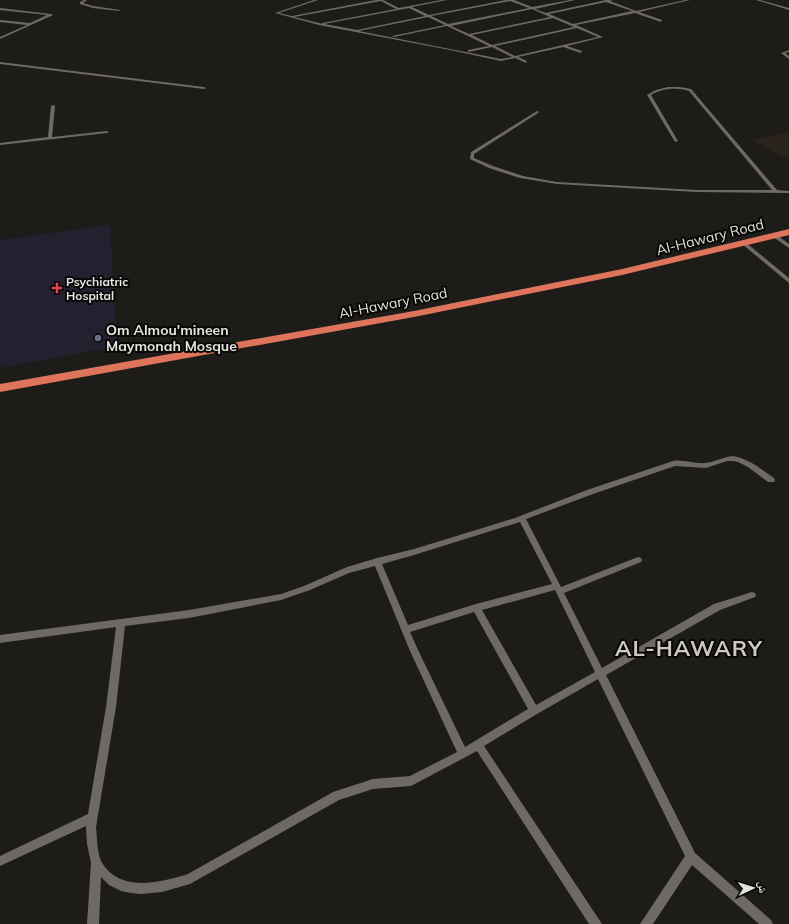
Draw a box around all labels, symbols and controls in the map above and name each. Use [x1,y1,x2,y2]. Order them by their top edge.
street label: Al-Hawary Road [654,215,766,259]
place label: Psychiatric Hospital [66,274,128,303]
marker: Psychiatric Hospital [51,282,63,294]
street label: Al-Hawary Road [337,284,449,322]
place label: Om Almou'mineen Maymonah Mosque [106,321,237,355]
marker: Om Almou'mineen Maymonah Mosque [93,333,103,343]
district label: AL-HAWARY [615,634,763,662]
north arrow [733,868,773,908]
text: ش [755,881,770,894]

